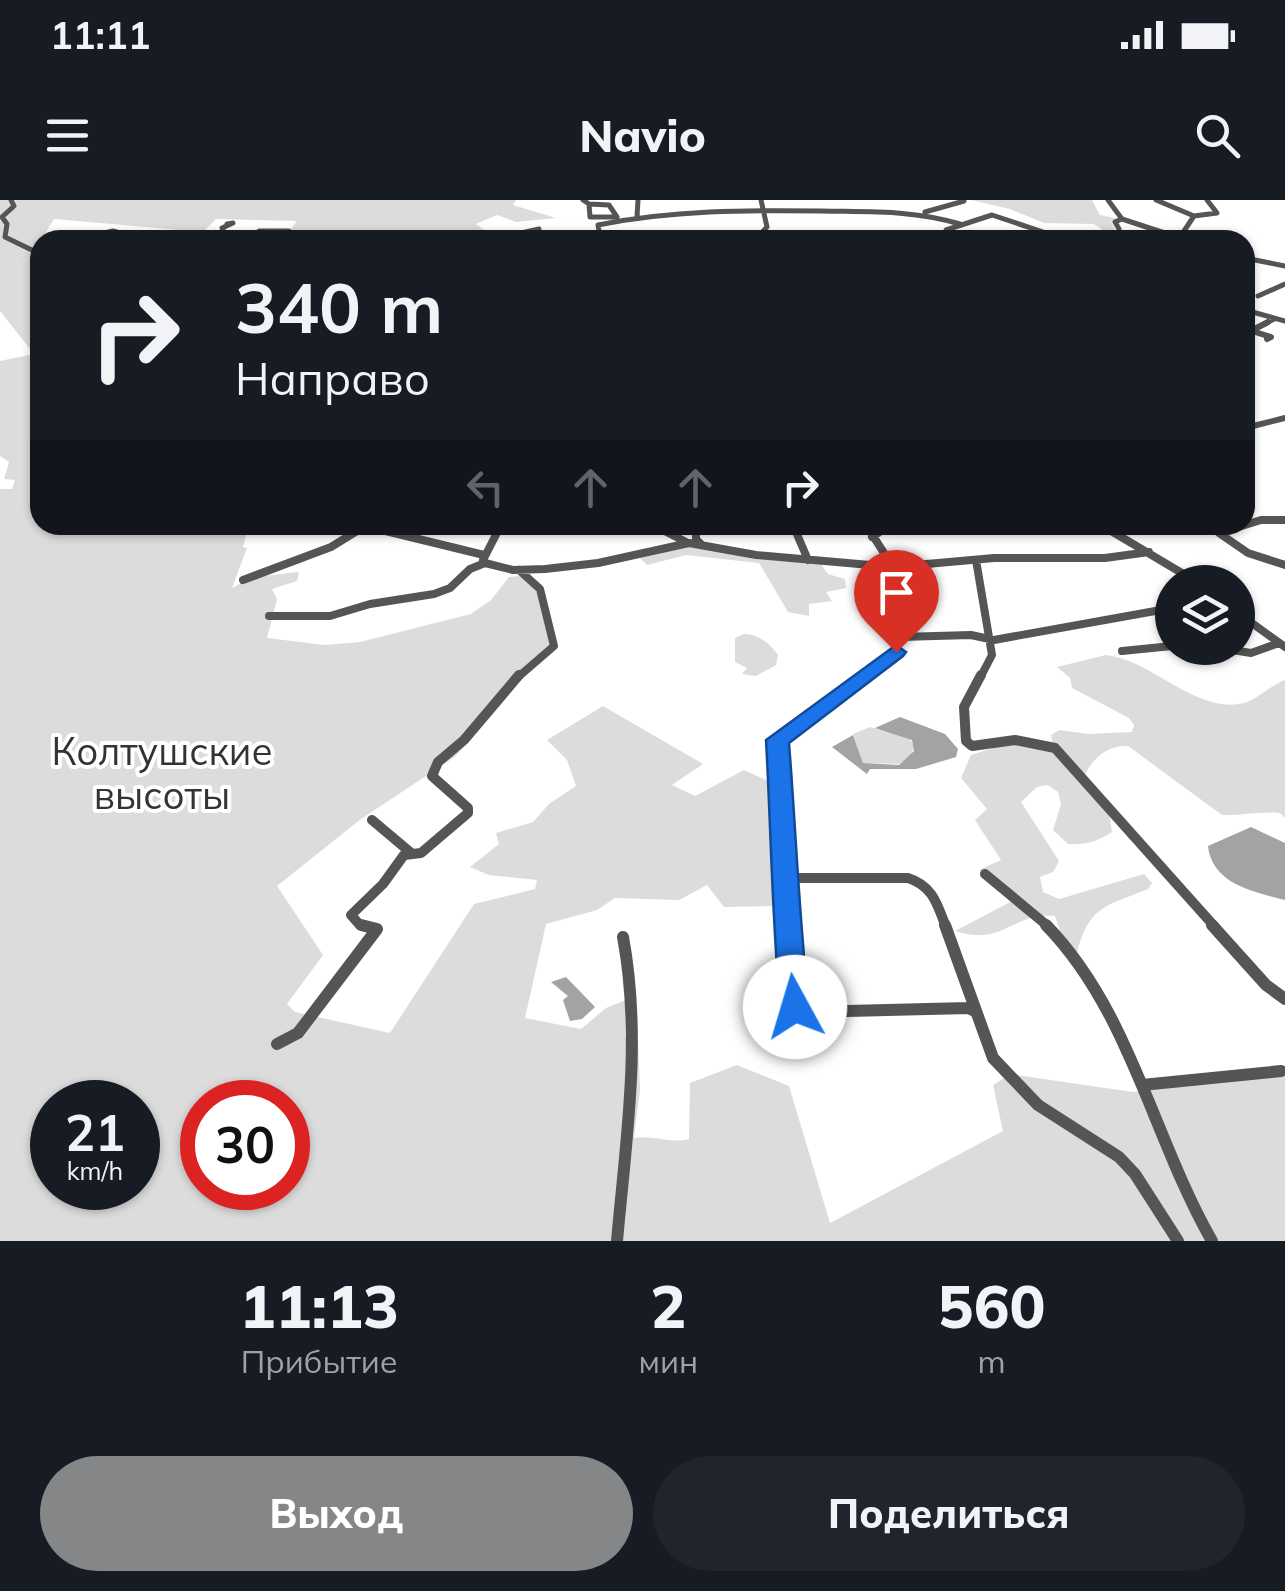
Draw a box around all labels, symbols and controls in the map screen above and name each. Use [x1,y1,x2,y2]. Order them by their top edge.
text: 11:11 [50,11,151,59]
text: Navio [579,107,706,163]
icon: menu [40,108,95,163]
icon: search [1190,108,1245,163]
text: 340 m [235,263,443,351]
icon: right [70,270,200,400]
text: Направо [235,350,430,406]
icon: left [458,460,513,515]
icon: ahead [563,460,618,515]
icon: ahead [668,460,723,515]
icon: right [773,460,828,515]
pin [854,550,939,653]
icon: arrive [869,565,924,620]
map controls [1155,565,1255,665]
button: layers [1155,565,1255,665]
park label: Колтушские высоты [52,727,273,819]
position arrow [743,955,847,1059]
speed limit sign: 30 [180,1080,310,1210]
text: 21 [65,1101,125,1164]
text: km/h [67,1155,123,1186]
text: 11:13 [239,1268,399,1343]
text: 2 [650,1268,686,1343]
text: 560 [938,1268,1046,1343]
text: Прибытие [241,1341,398,1381]
text: мин [638,1341,698,1381]
text: m [977,1341,1006,1381]
button: Выход [40,1456,633,1571]
button: Поделиться [653,1456,1245,1571]

